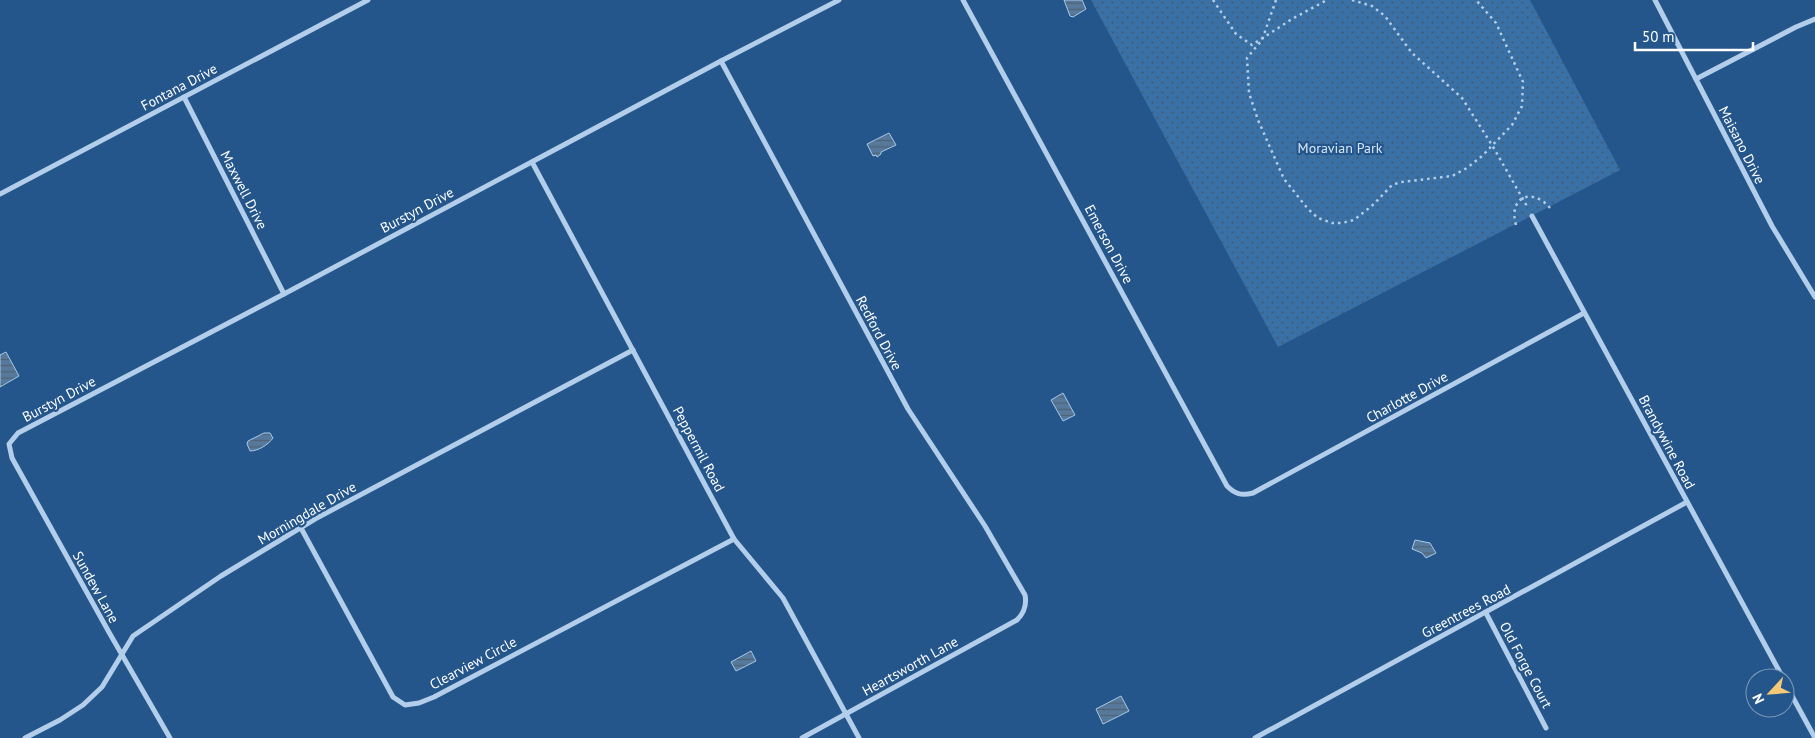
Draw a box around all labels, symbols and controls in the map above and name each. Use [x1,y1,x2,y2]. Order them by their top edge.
scale bar [1635,20,1752,52]
text: 50 m [1642,27,1675,46]
street label: Fontana Drive [138,59,220,115]
street label: Maisano Drive [1715,103,1769,187]
park label: Moravian Park [1298,139,1383,157]
street label: Maxwell Drive [217,148,271,232]
street label: Burstyn Drive [377,183,457,237]
street label: Emerson Drive [1081,201,1137,287]
street label: Redford Drive [852,293,906,373]
street label: Charlotte Drive [1363,367,1451,427]
street label: Burstyn Drive [19,372,99,426]
street label: Brandywine Road [1635,392,1699,492]
street label: Peppermil Road [669,403,729,495]
street label: Morningdale Drive [255,478,359,548]
street label: Sundew Lane [69,548,123,626]
street label: Greentrees Road [1419,580,1513,642]
street label: Old Forge Court [1496,619,1556,712]
street label: Heartsworth Lane [859,632,961,700]
street label: Clearview Circle [426,633,520,693]
north arrow [1745,668,1795,718]
text: N [1748,691,1768,707]

